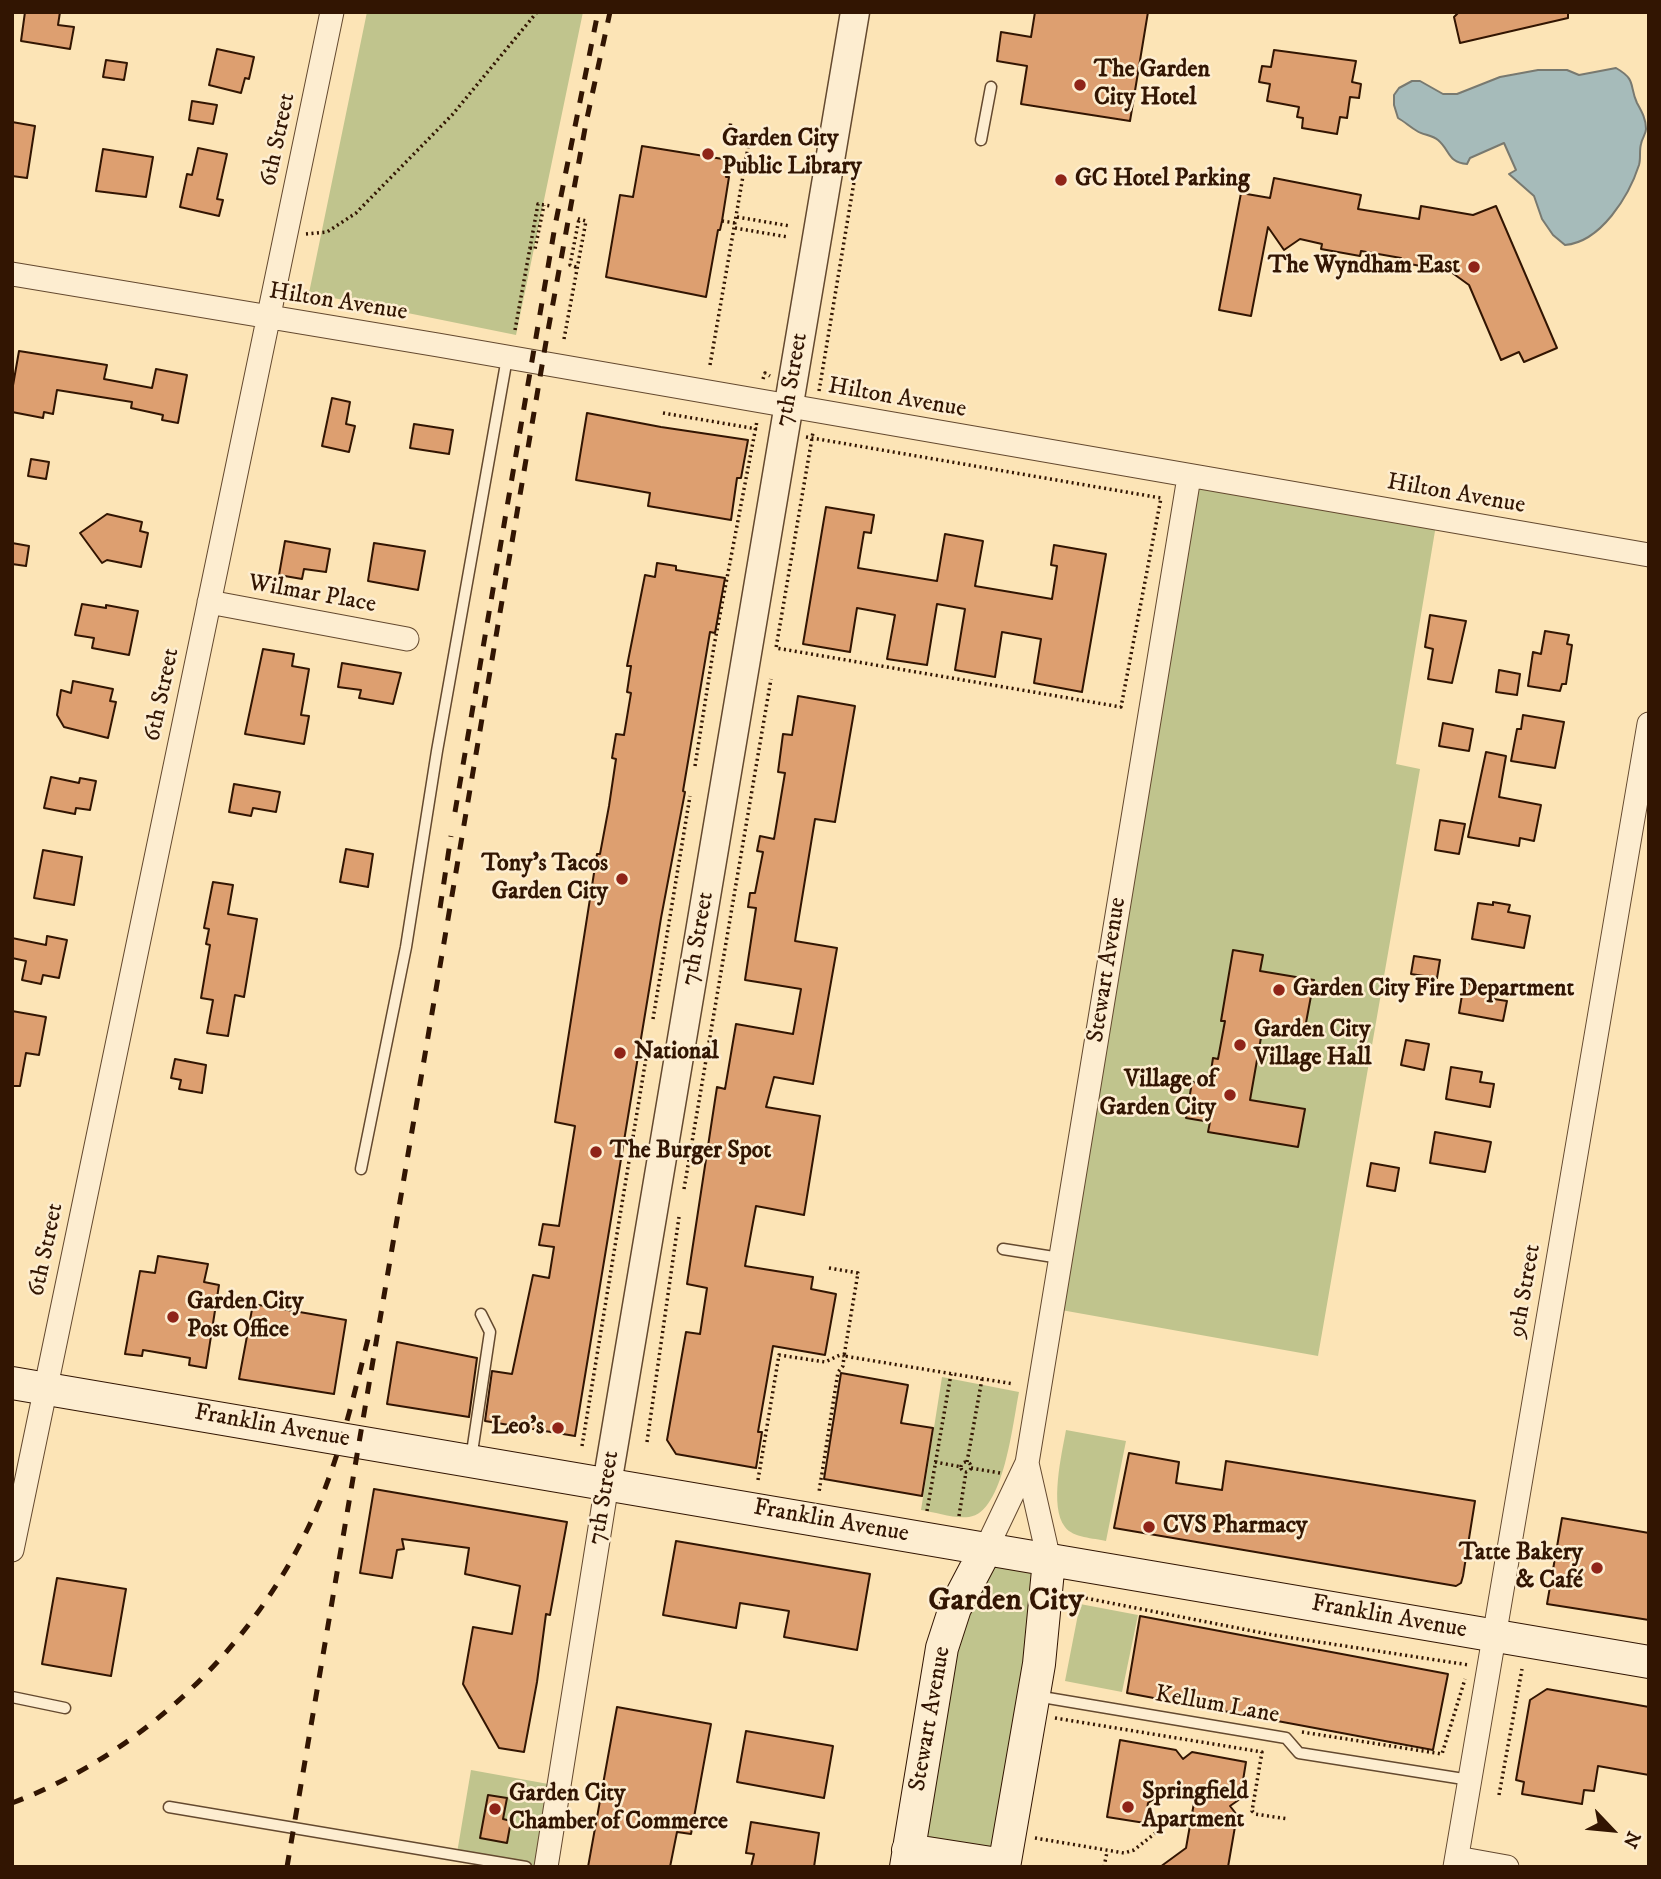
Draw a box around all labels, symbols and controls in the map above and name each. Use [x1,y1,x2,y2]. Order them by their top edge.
place label: The Garden City Hotel [1094,57,1210,113]
marker: The Garden City Hotel [1072,77,1088,93]
street label: 6th Street [255,91,303,189]
place label: Garden City Public Library [722,126,862,182]
marker: Garden City Public Library [700,146,716,162]
place label: GC Hotel Parking [1075,166,1250,194]
marker: GC Hotel Parking [1053,172,1069,188]
place label: The Wyndham East [1268,253,1460,281]
marker: The Wyndham East [1466,259,1482,275]
street label: Hilton Avenue [267,278,409,328]
street label: 7th Street [771,331,815,429]
street label: Hilton Avenue [826,373,968,425]
street label: Hilton Avenue [1385,469,1527,521]
street label: Wilmar Place [246,570,378,620]
street label: 6th Street [139,646,187,744]
place label: Tony's Tacos Garden City [481,851,608,907]
marker: Tony's Tacos Garden City [614,871,630,887]
street label: 7th Street [677,890,721,988]
street label: Stewart Avenue [1082,895,1134,1045]
place label: Garden City Fire Department [1293,976,1574,1004]
marker: Garden City Fire Department [1271,982,1287,998]
place label: Garden City Village Hall [1254,1017,1371,1073]
marker: Garden City Village Hall [1232,1037,1248,1053]
place label: National [634,1039,719,1067]
marker: National [612,1045,628,1061]
place label: Village of Garden City [1100,1067,1216,1123]
marker: Village of Garden City [1222,1087,1238,1103]
place label: The Burger Spot [610,1138,771,1166]
marker: The Burger Spot [588,1144,604,1160]
street label: 6th Street [23,1201,71,1299]
street label: 9th Street [1504,1242,1548,1340]
place label: Garden City Post Office [187,1289,303,1345]
marker: Garden City Post Office [165,1309,181,1325]
street label: Franklin Avenue [192,1399,352,1455]
place label: Leo's [491,1414,544,1442]
marker: Leo's [550,1420,566,1436]
street label: 7th Street [583,1449,627,1547]
street label: Franklin Avenue [751,1494,911,1550]
place label: CVS Pharmacy [1163,1513,1307,1541]
marker: CVS Pharmacy [1141,1519,1157,1535]
place label: Tatte Bakery & Café [1459,1540,1583,1596]
marker: Tatte Bakery & Café [1589,1560,1605,1576]
district label: Garden City [928,1583,1084,1621]
street label: Franklin Avenue [1309,1590,1469,1646]
street label: Stewart Avenue [904,1644,958,1794]
street label: Kellum Lane [1153,1681,1281,1731]
place label: Springfield Apartment [1142,1779,1249,1835]
place label: Garden City Chamber of Commerce [509,1781,728,1837]
north arrow [1577,1795,1647,1865]
marker: Springfield Apartment [1120,1799,1136,1815]
marker: Garden City Chamber of Commerce [487,1801,503,1817]
text: N [1618,1827,1645,1851]

